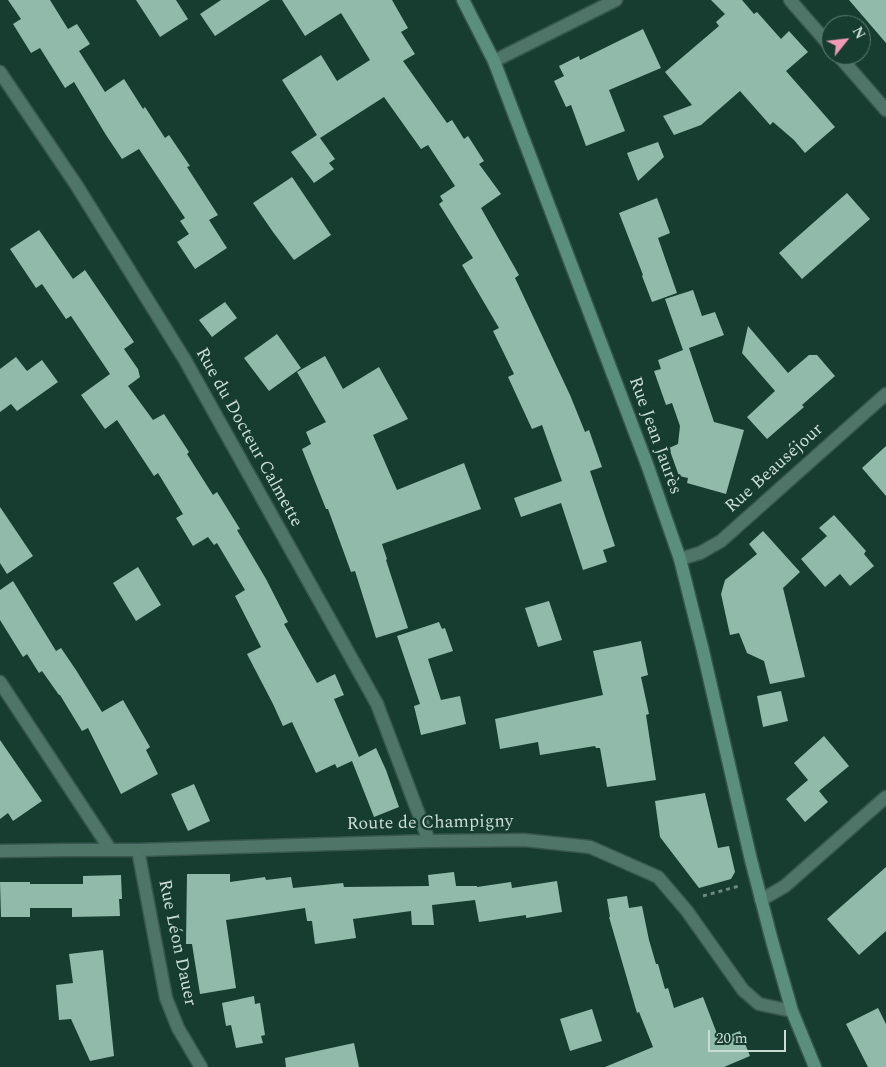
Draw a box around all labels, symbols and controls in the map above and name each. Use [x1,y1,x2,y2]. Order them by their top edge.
north arrow [821,15,871,65]
text: N [847,23,871,43]
street label: Rue du Docteur Calmette [190,345,306,531]
street label: Rue Jean Jaurès [623,374,685,498]
street label: Rue Beauséjour [722,419,828,519]
street label: Route de Champigny [346,812,514,836]
street label: Rue Léon Dauer [152,878,200,1008]
scale bar [711,1020,788,1052]
text: 20 m [716,1027,748,1050]

